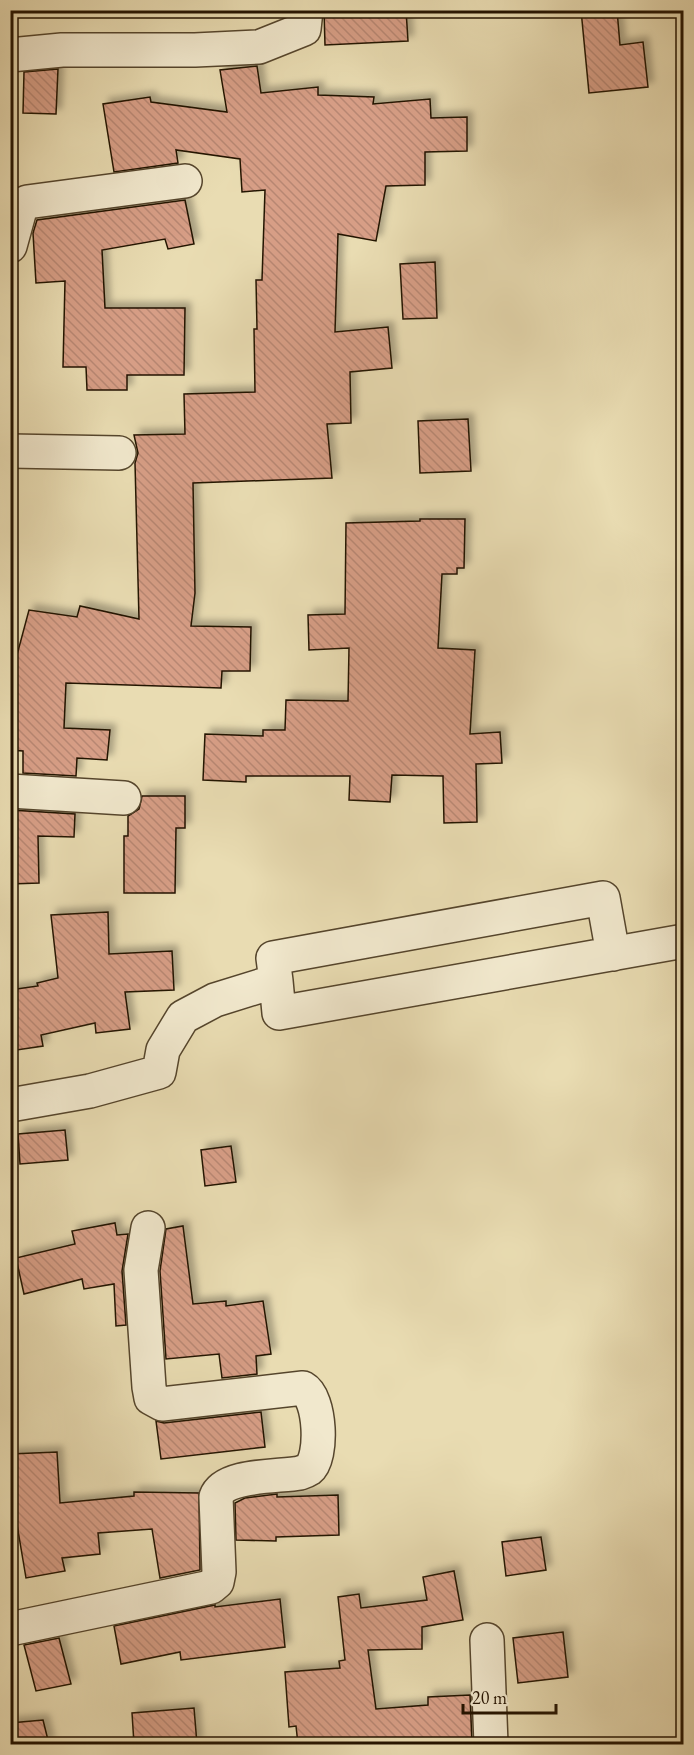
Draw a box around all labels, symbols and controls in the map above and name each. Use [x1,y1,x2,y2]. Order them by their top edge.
scale bar [463,1677,556,1715]
text: 20 m [472,1686,507,1709]

